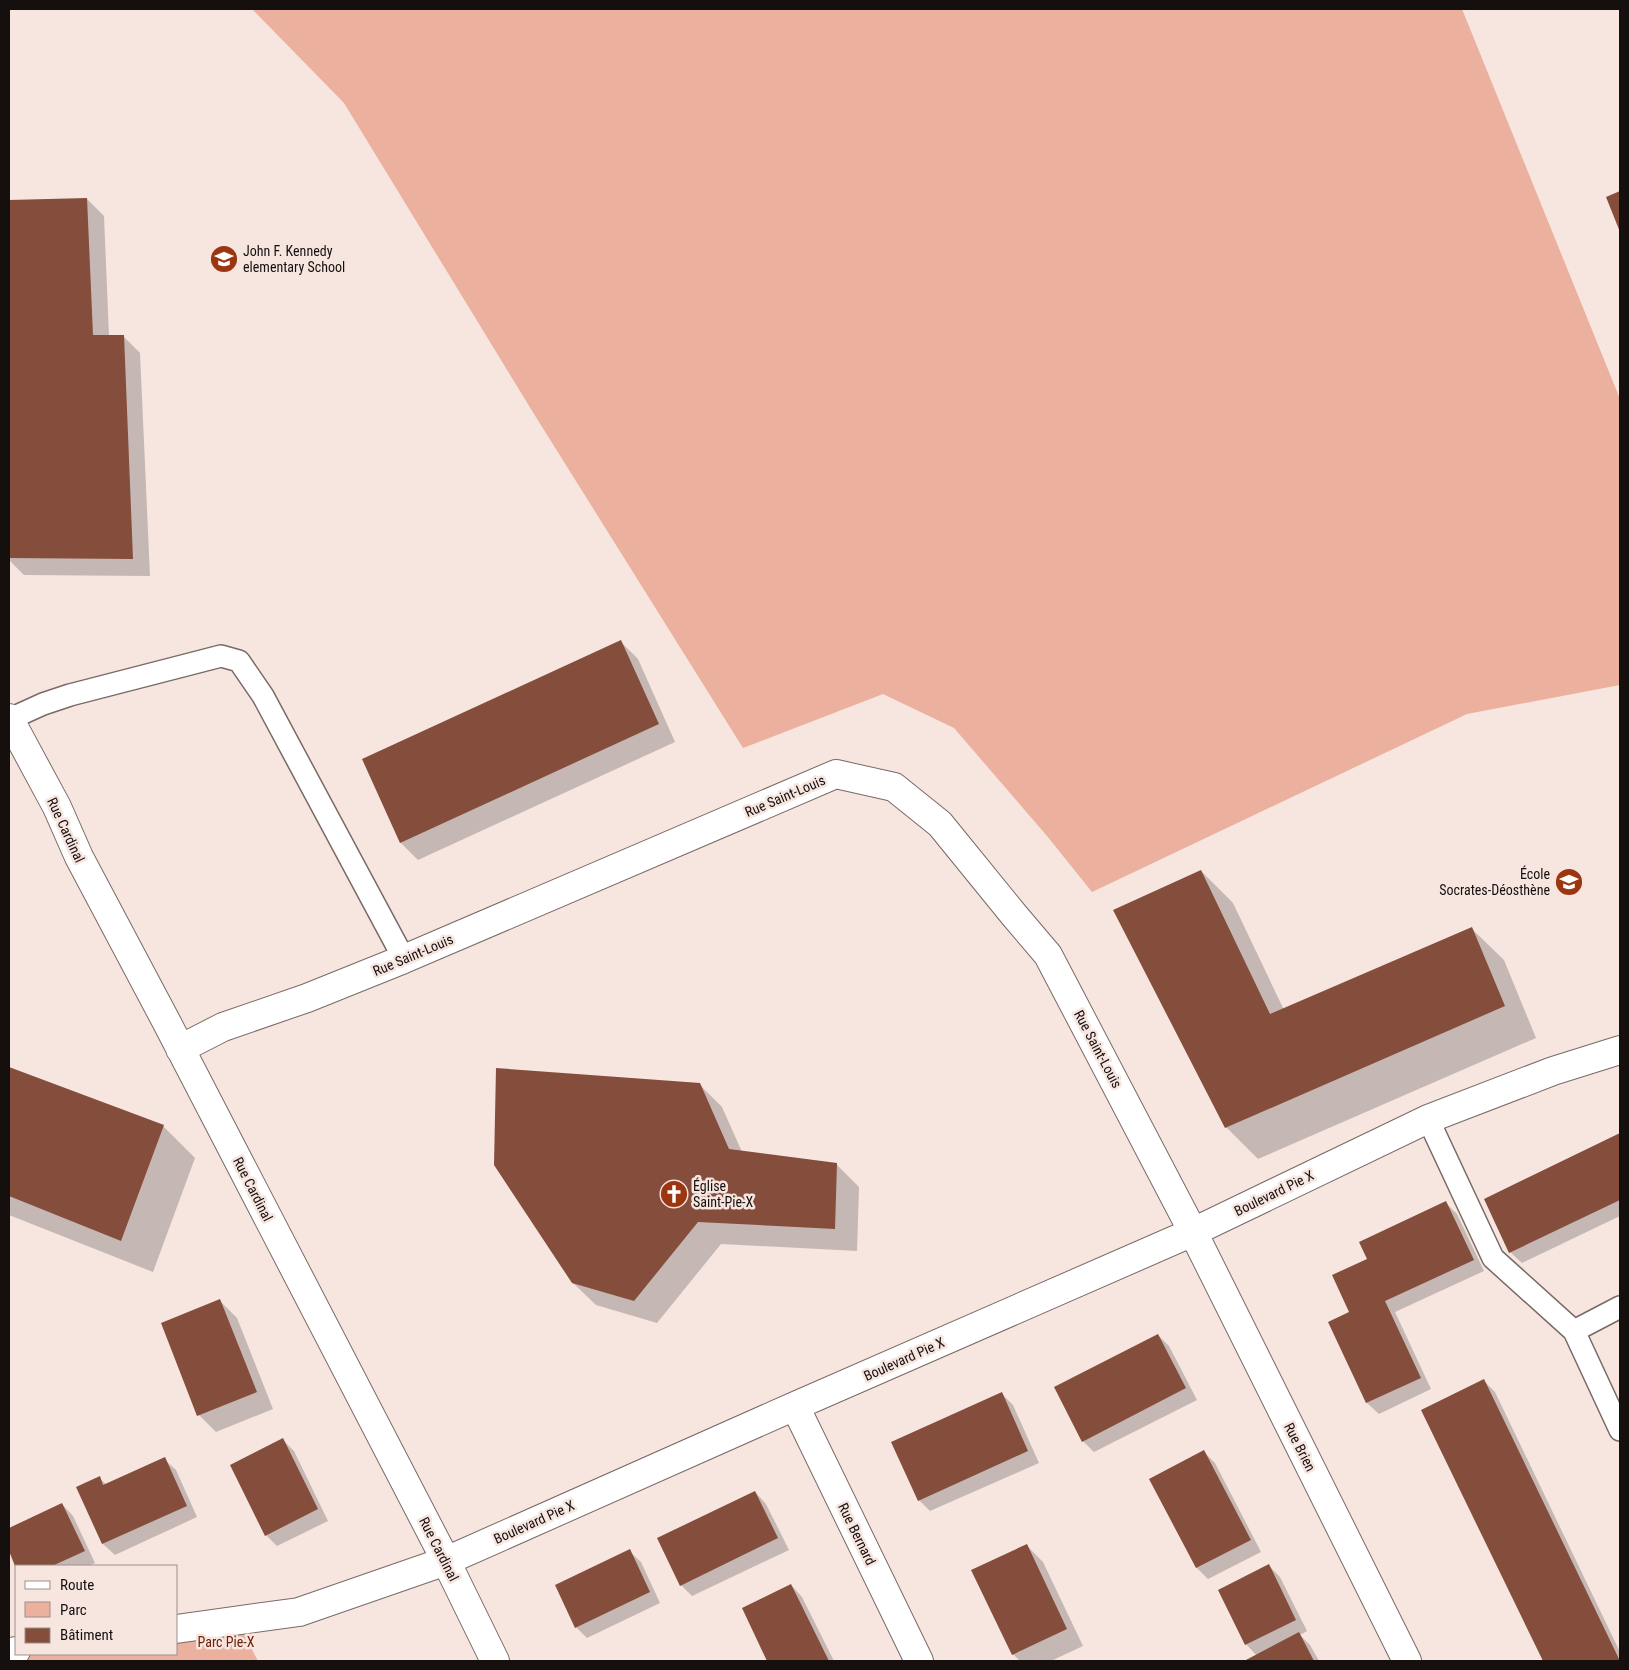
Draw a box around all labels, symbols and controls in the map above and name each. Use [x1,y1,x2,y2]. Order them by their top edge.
place label: John F. Kennedy elementary School [243,243,345,275]
school or university icon: John F. Kennedy elementary School [209,244,239,274]
street label: Rue Saint-Louis [742,772,828,820]
street label: Rue Cardinal [44,795,88,865]
place label: École Socrates-Déosthène [1439,865,1550,898]
school or university icon: École Socrates-Déosthène [1554,867,1584,897]
street label: Rue Saint-Louis [370,931,456,979]
street label: Rue Saint-Louis [1071,1007,1125,1091]
street label: Rue Cardinal [230,1154,276,1224]
street label: Boulevard Pie X [1232,1167,1317,1219]
place label: Église Saint-Pie-X [693,1177,754,1210]
church icon: Église Saint-Pie-X [659,1179,689,1209]
street label: Boulevard Pie X [861,1334,947,1384]
street label: Rue Brien [1281,1420,1319,1474]
street label: Boulevard Pie X [491,1497,577,1547]
street label: Rue Bernard [835,1500,879,1568]
street label: Rue Cardinal [416,1514,462,1584]
legend [15,1565,178,1655]
text: Route [60,1576,94,1594]
text: Parc [60,1601,87,1619]
text: Bâtiment [60,1626,113,1644]
park label: Parc Pie-X [198,1634,255,1650]

